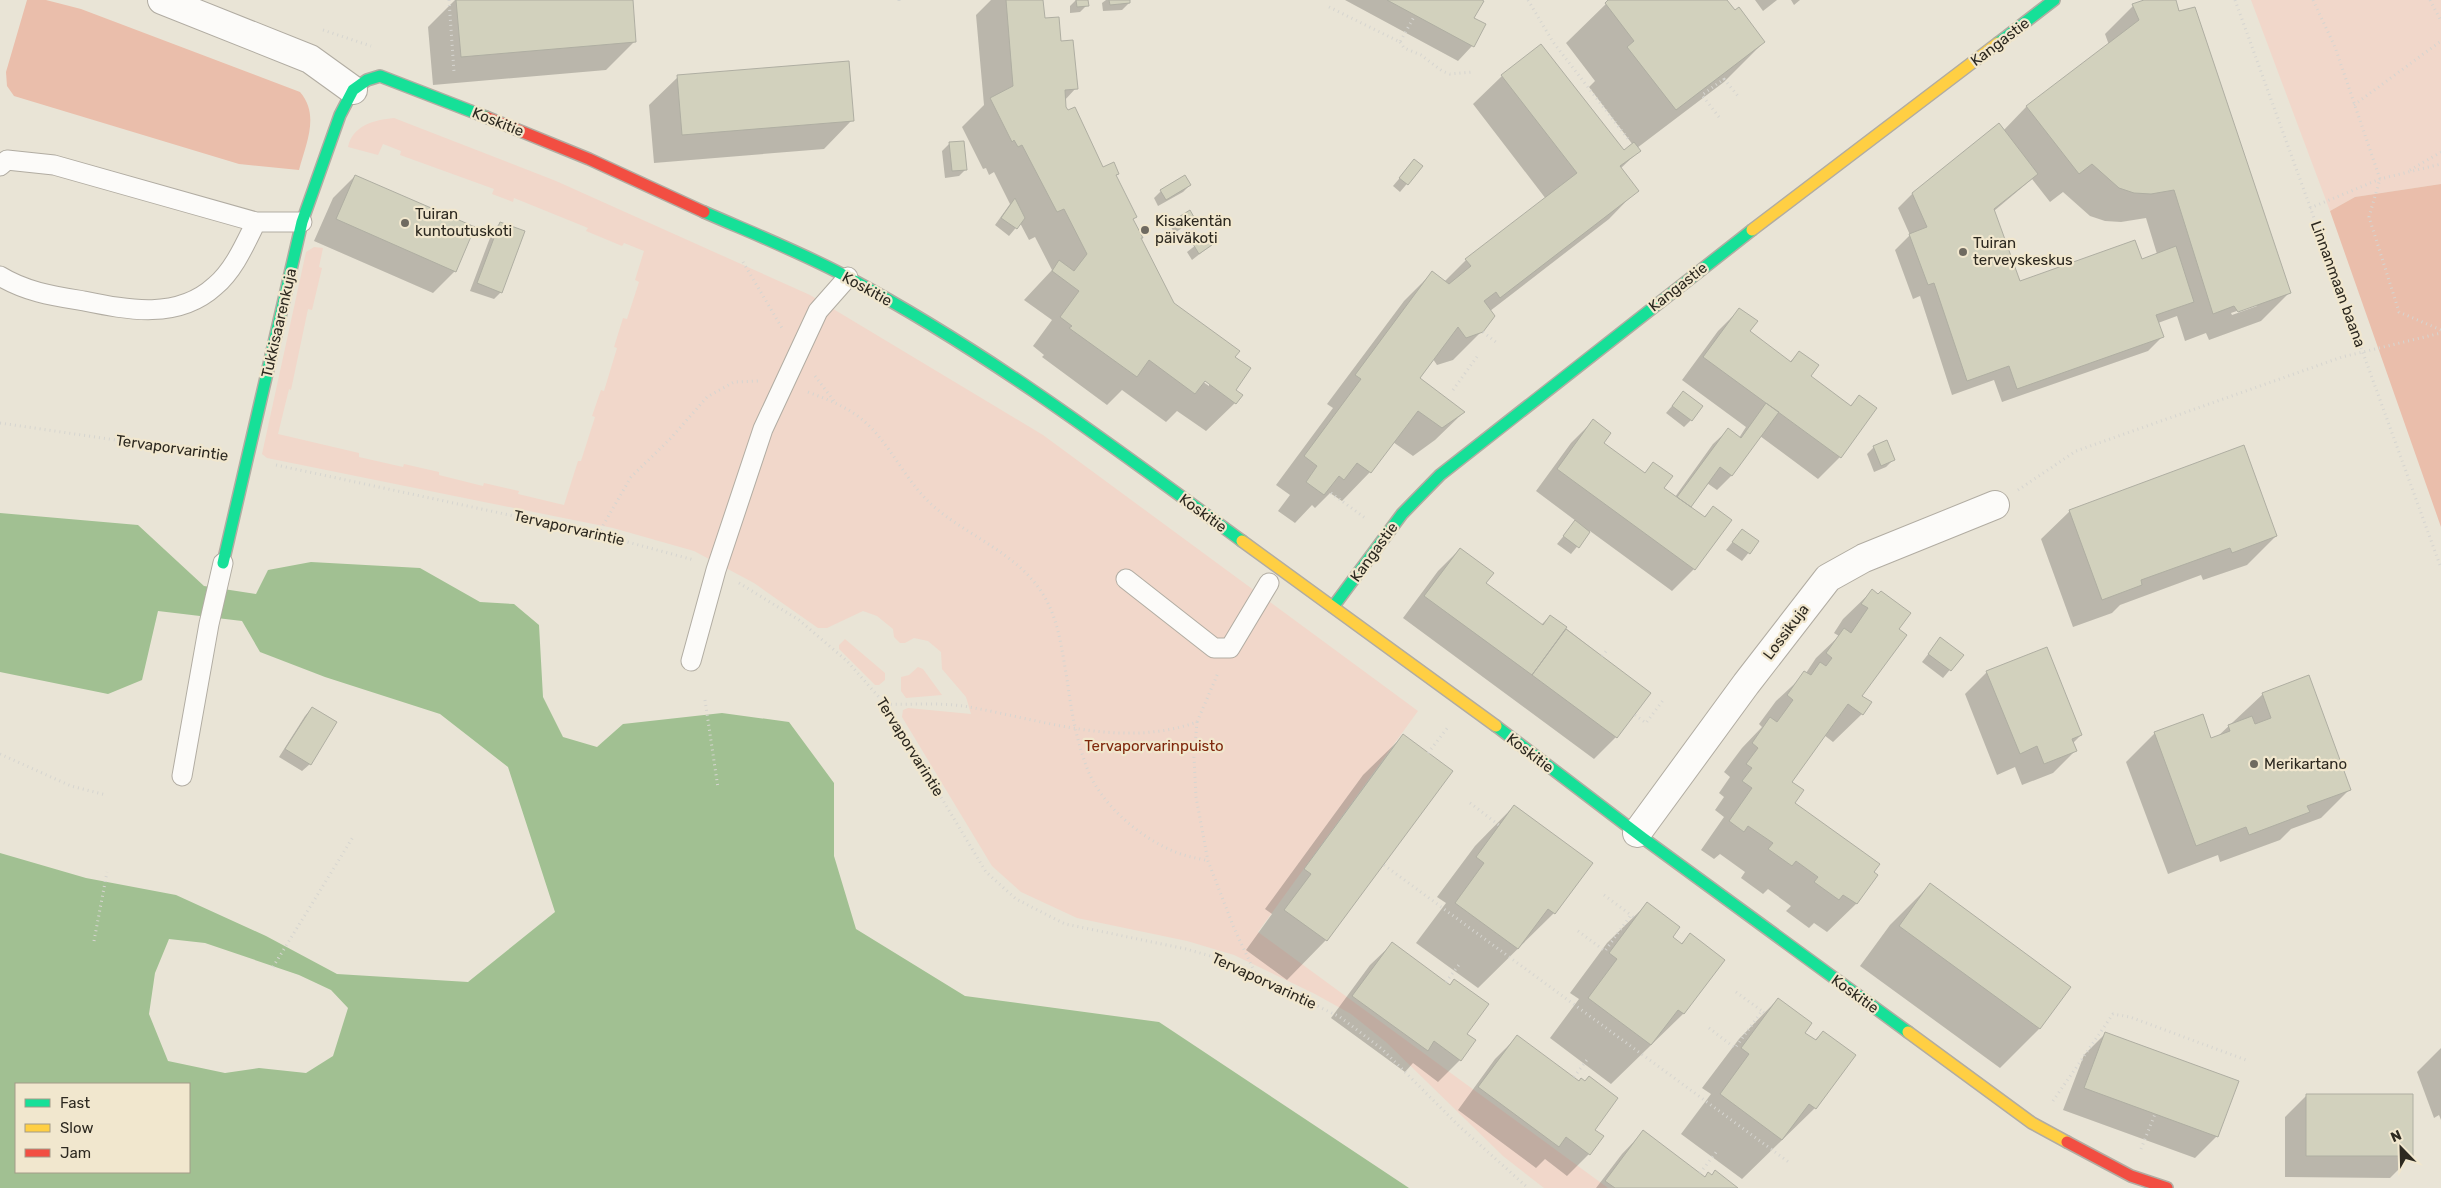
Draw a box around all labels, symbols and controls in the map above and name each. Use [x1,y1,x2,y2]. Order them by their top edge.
street label: Kangastie [1967,14,2033,70]
street label: Koskitie [470,104,526,140]
place label: Tuiran kuntoutuskoti [415,205,512,240]
place label: Kisakentän päiväkoti [1155,212,1232,247]
marker: Tuiran kuntoutuskoti [399,217,411,229]
street label: Linnanmaan baana [2307,218,2369,350]
marker: Kisakentän päiväkoti [1139,224,1151,236]
place label: Tuiran terveyskeskus [1973,234,2073,269]
marker: Tuiran terveyskeskus [1957,246,1969,258]
street label: Kangastie [1645,259,1711,315]
street label: Tukkisaarenkuja [258,267,300,379]
street label: Koskitie [839,268,895,310]
street label: Tervaporvarintie [115,431,229,465]
street label: Koskitie [1176,490,1230,536]
street label: Tervaporvarintie [512,506,626,550]
street label: Kangastie [1346,519,1402,585]
street label: Lossikuja [1759,601,1813,663]
street label: Tervaporvarintie [872,694,948,800]
street label: Koskitie [1503,730,1557,776]
park label: Tervaporvarinpuisto [1084,737,1224,755]
place label: Merikartano [2264,755,2347,773]
marker: Merikartano [2248,758,2260,770]
street label: Tervaporvarintie [1209,949,1319,1013]
street label: Koskitie [1828,971,1882,1017]
legend [15,1083,190,1173]
text: Fast [60,1094,90,1112]
text: Slow [60,1119,93,1137]
north arrow [2376,1123,2426,1173]
text: N [2388,1127,2404,1146]
text: Jam [60,1144,91,1162]

